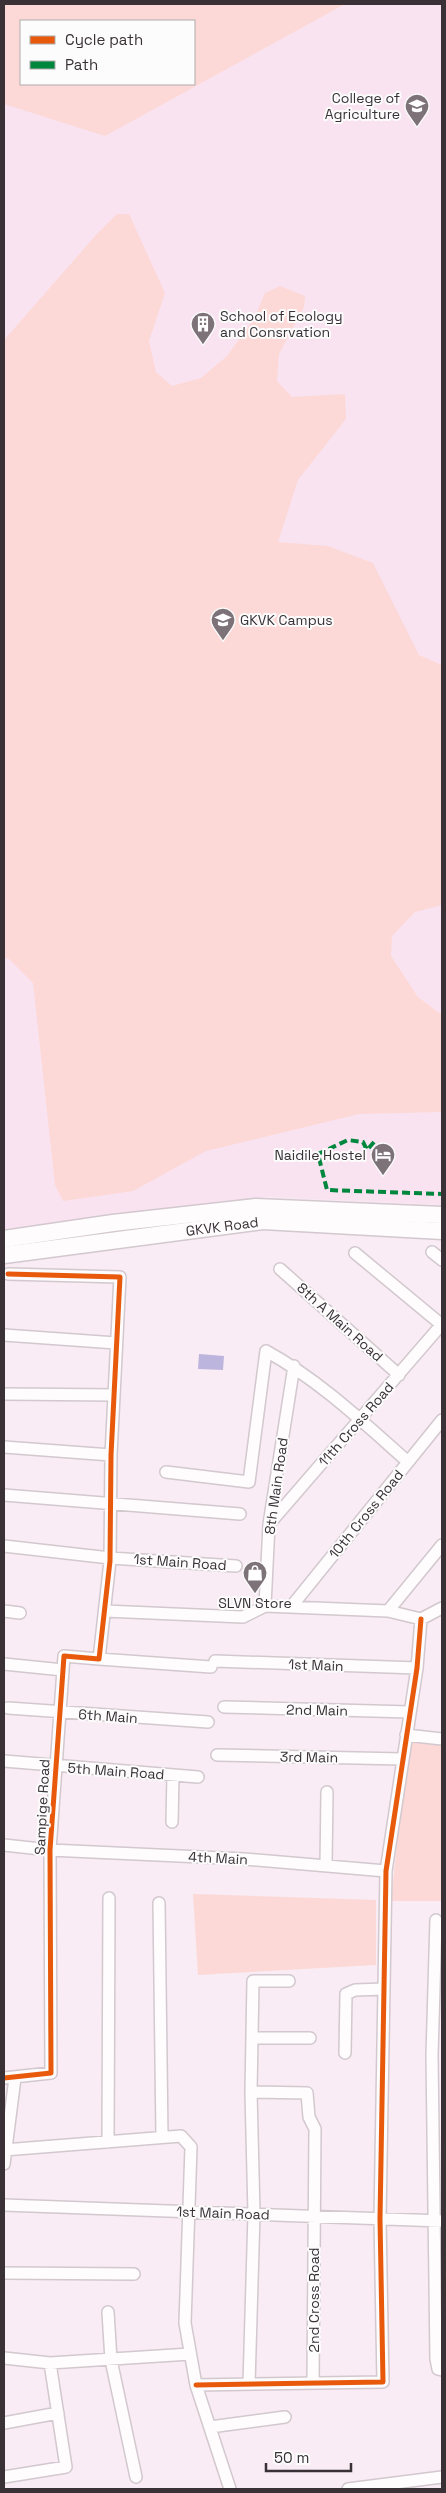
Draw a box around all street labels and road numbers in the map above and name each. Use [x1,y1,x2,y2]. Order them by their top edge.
street label: GKVK Road [185,1213,260,1240]
street label: 8th A Main Road [293,1279,387,1365]
street label: 11th Cross Road [315,1378,397,1470]
street label: 8th Main Road [260,1436,292,1536]
street label: 10th Cross Road [325,1466,407,1562]
street label: 1st Main Road [133,1550,227,1574]
street label: 1st Main [288,1655,344,1675]
street label: 2nd Main [286,1700,348,1720]
street label: 6th Main [78,1705,138,1727]
street label: 3rd Main [280,1747,338,1767]
street label: Sampige Road [30,1758,54,1856]
street label: 5th Main Road [67,1759,165,1783]
street label: 4th Main [188,1847,248,1869]
street label: 1st Main Road [176,2202,270,2224]
street label: 2nd Cross Road [305,2247,323,2353]

